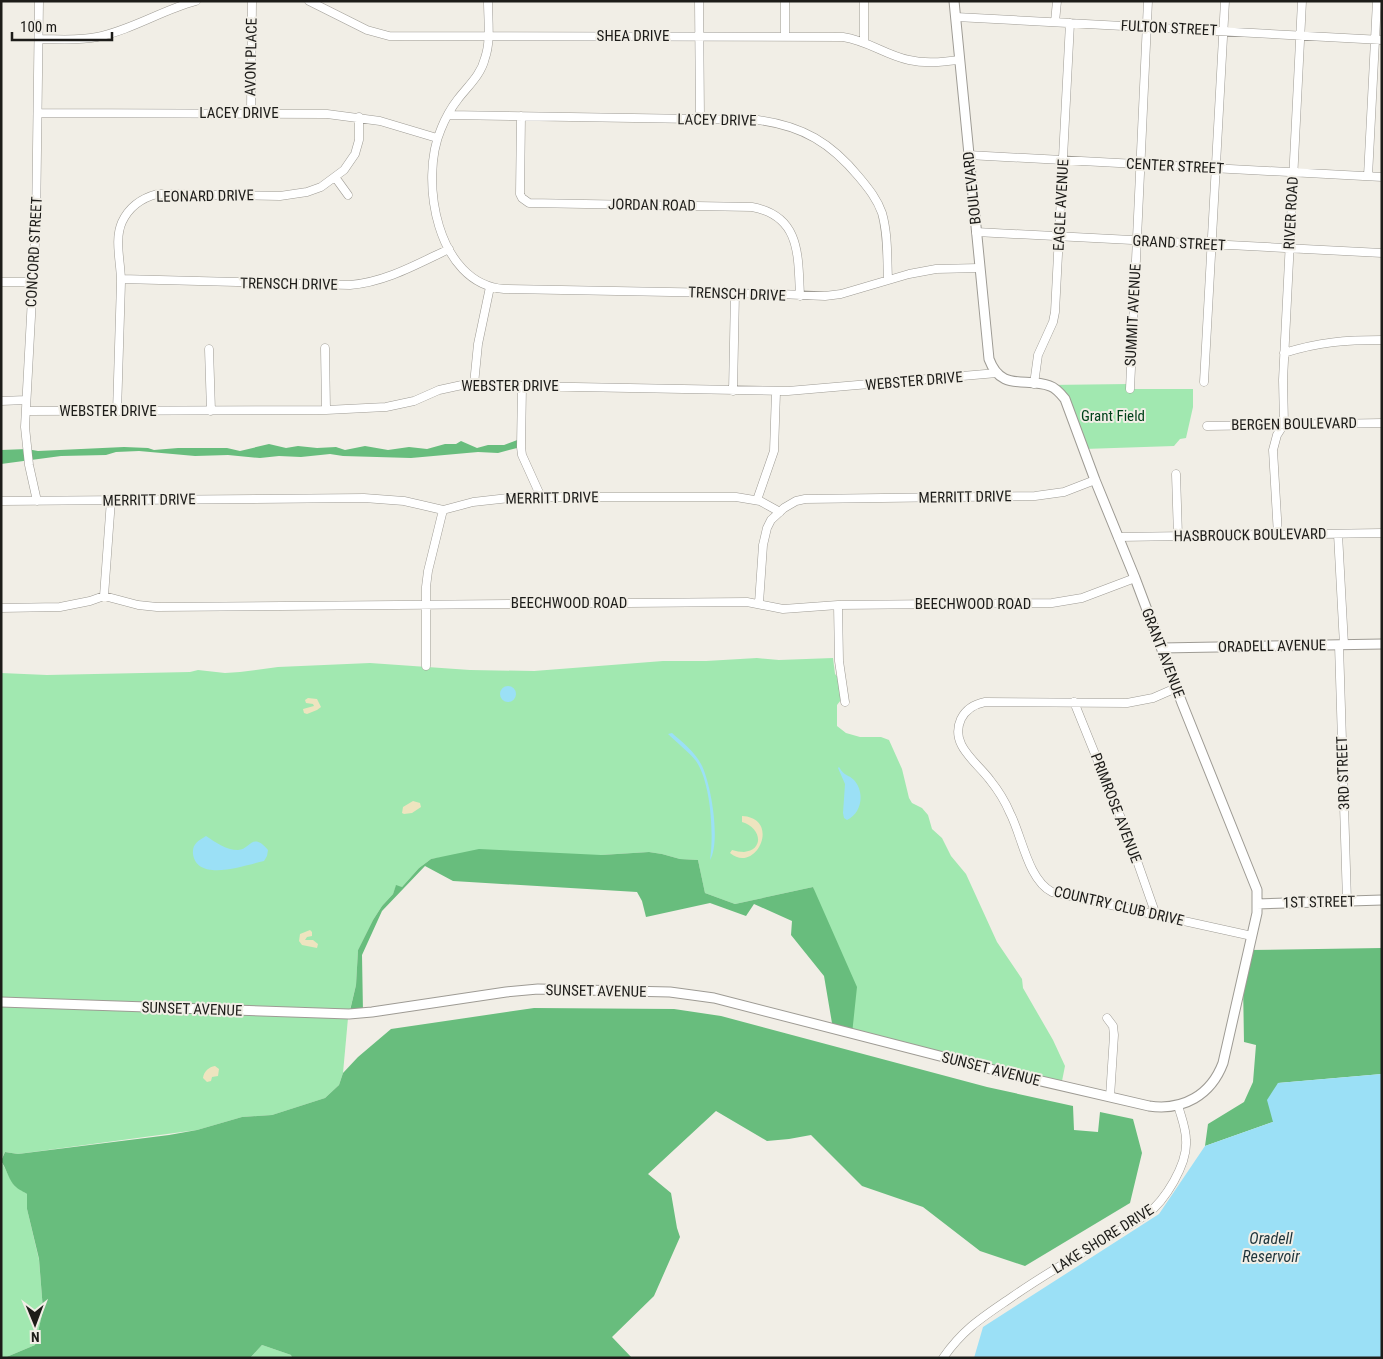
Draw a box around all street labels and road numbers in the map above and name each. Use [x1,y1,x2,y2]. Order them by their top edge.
street label: FULTON STREET [1120,16,1218,40]
street label: AVON PLACE [241,18,261,96]
street label: SHEA DRIVE [597,27,669,45]
street label: LACEY DRIVE [199,104,279,122]
street label: LACEY DRIVE [677,110,757,130]
street label: BOULEVARD [959,151,985,225]
street label: CENTER STREET [1126,154,1225,178]
street label: EAGLE AVENUE [1050,159,1072,251]
street label: RIVER ROAD [1280,176,1302,250]
street label: LEONARD DRIVE [156,186,254,206]
street label: JORDAN ROAD [608,195,696,215]
street label: CONCORD STREET [22,196,46,308]
street label: GRAND STREET [1132,232,1226,254]
street label: SUMMIT AVENUE [1121,263,1145,367]
street label: TRENSCH DRIVE [240,274,338,294]
street label: TRENSCH DRIVE [688,283,786,305]
street label: WEBSTER DRIVE [865,368,963,394]
street label: WEBSTER DRIVE [461,377,559,395]
street label: WEBSTER DRIVE [59,402,157,420]
street label: BERGEN BOULEVARD [1231,414,1357,434]
street label: MERRITT DRIVE [918,487,1012,507]
street label: MERRITT DRIVE [505,488,599,508]
street label: MERRITT DRIVE [102,490,196,510]
street label: HASBROUCK BOULEVARD [1173,525,1327,545]
street label: BEECHWOOD ROAD [511,594,627,612]
street label: BEECHWOOD ROAD [915,595,1031,613]
street label: GRANT AVENUE [1138,606,1188,700]
street label: ORADELL AVENUE [1218,636,1326,656]
street label: 3RD STREET [1333,736,1353,810]
street label: PRIMROSE AVENUE [1087,751,1145,865]
street label: COUNTRY CLUB DRIVE [1052,882,1186,930]
street label: 1ST STREET [1283,892,1356,912]
street label: SUNSET AVENUE [545,981,647,1001]
street label: SUNSET AVENUE [141,998,243,1020]
street label: SUNSET AVENUE [940,1048,1042,1090]
street label: LAKE SHORE DRIVE [1049,1201,1157,1277]

